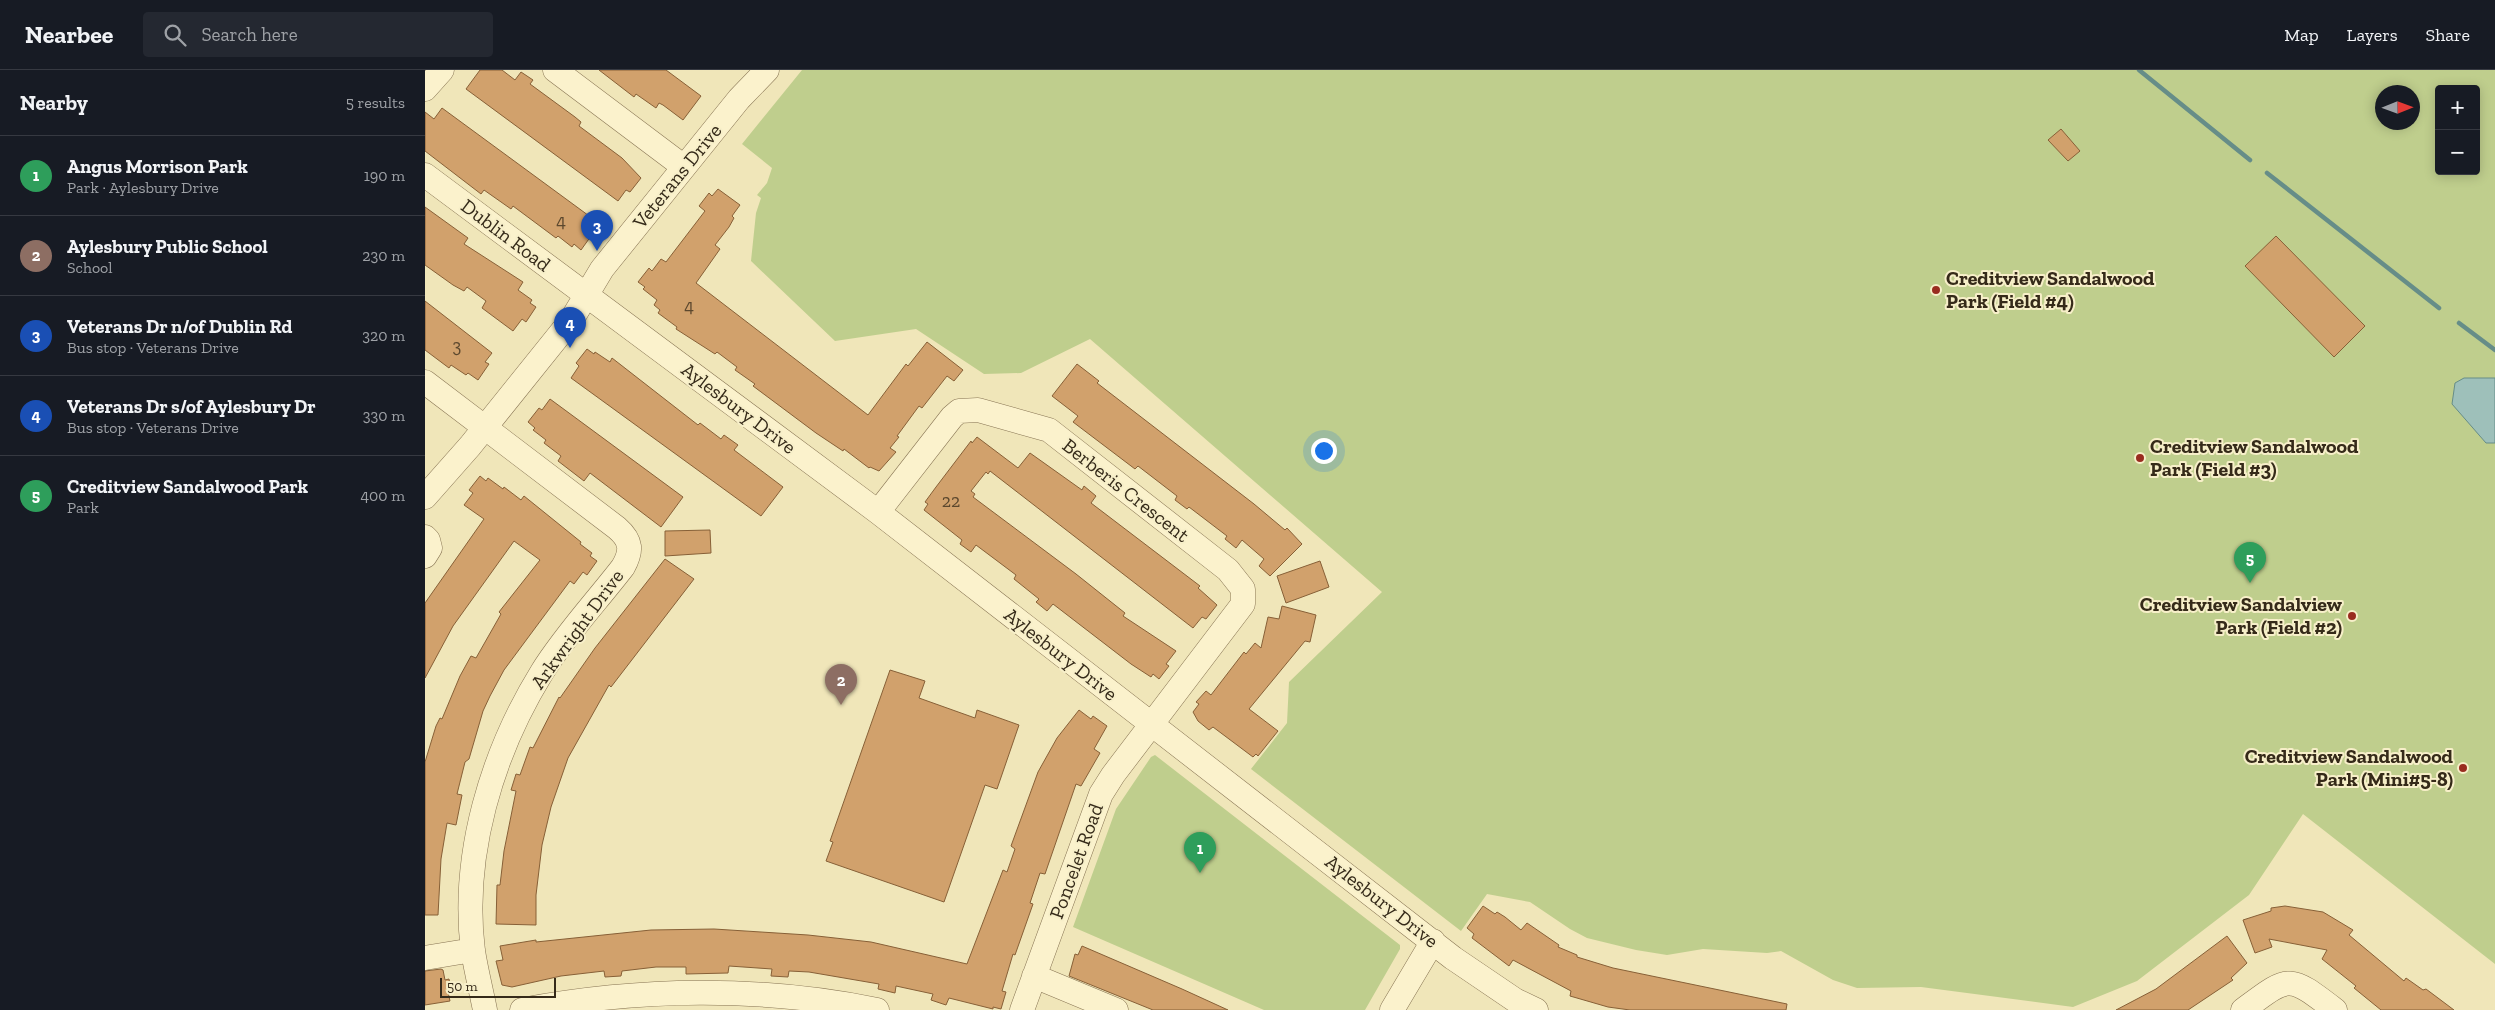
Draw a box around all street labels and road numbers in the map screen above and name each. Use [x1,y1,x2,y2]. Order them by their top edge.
street label: Veterans Drive [627,119,727,234]
street label: Dublin Road [456,194,556,276]
street label: Aylesbury Drive [677,357,801,459]
street label: Berberis Crescent [1058,433,1195,547]
street label: Arkwright Drive [526,564,628,694]
street label: Aylesbury Drive [1000,602,1122,706]
street label: Poncelet Road [1044,800,1108,922]
street label: Aylesbury Drive [1321,849,1443,953]

